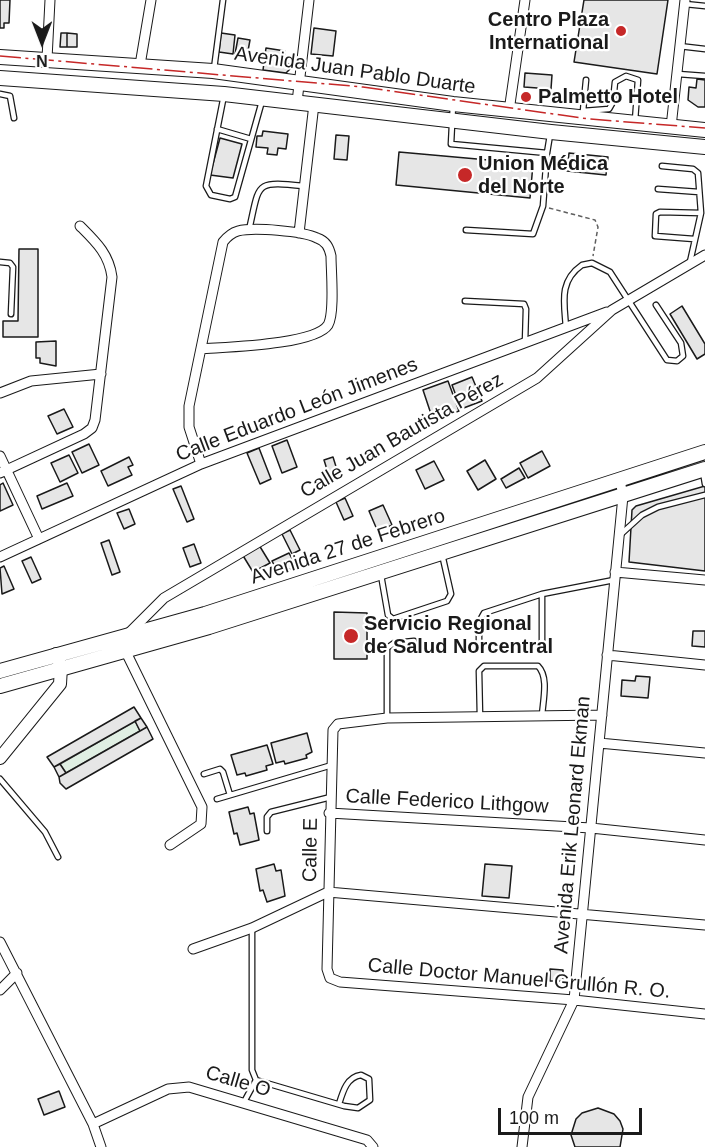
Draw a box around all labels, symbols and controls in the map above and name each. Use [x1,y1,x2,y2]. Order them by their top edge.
place label: Centro Plaza International [488,8,609,55]
north arrow [12,12,72,72]
marker: Centro Plaza International [614,24,628,38]
street label: Avenida Juan Pablo Duarte [233,42,477,100]
text: N [36,52,48,69]
place label: Palmetto Hotel [538,85,678,109]
marker: Palmetto Hotel [519,90,533,104]
place label: Union Médica del Norte [478,152,608,199]
marker: Union Médica del Norte [456,166,474,184]
street label: Calle Eduardo León Jimenes [173,353,421,467]
street label: Calle Juan Bautista Pérez [296,368,508,504]
street label: Avenida 27 de Febrero [248,504,448,590]
place label: Servicio Regional de Salud Norcentral [364,612,553,659]
marker: Servicio Regional de Salud Norcentral [342,627,360,645]
street label: Avenida Erik Leonard Ekman [550,695,596,955]
street label: Calle Federico Lithgow [345,785,549,819]
street label: Calle E [298,818,324,882]
street label: Calle Doctor Manuel Grullón R. O. [367,954,671,1004]
street label: Calle O [203,1061,273,1103]
scale bar [501,1096,645,1134]
text: 100 m [509,1108,559,1128]

